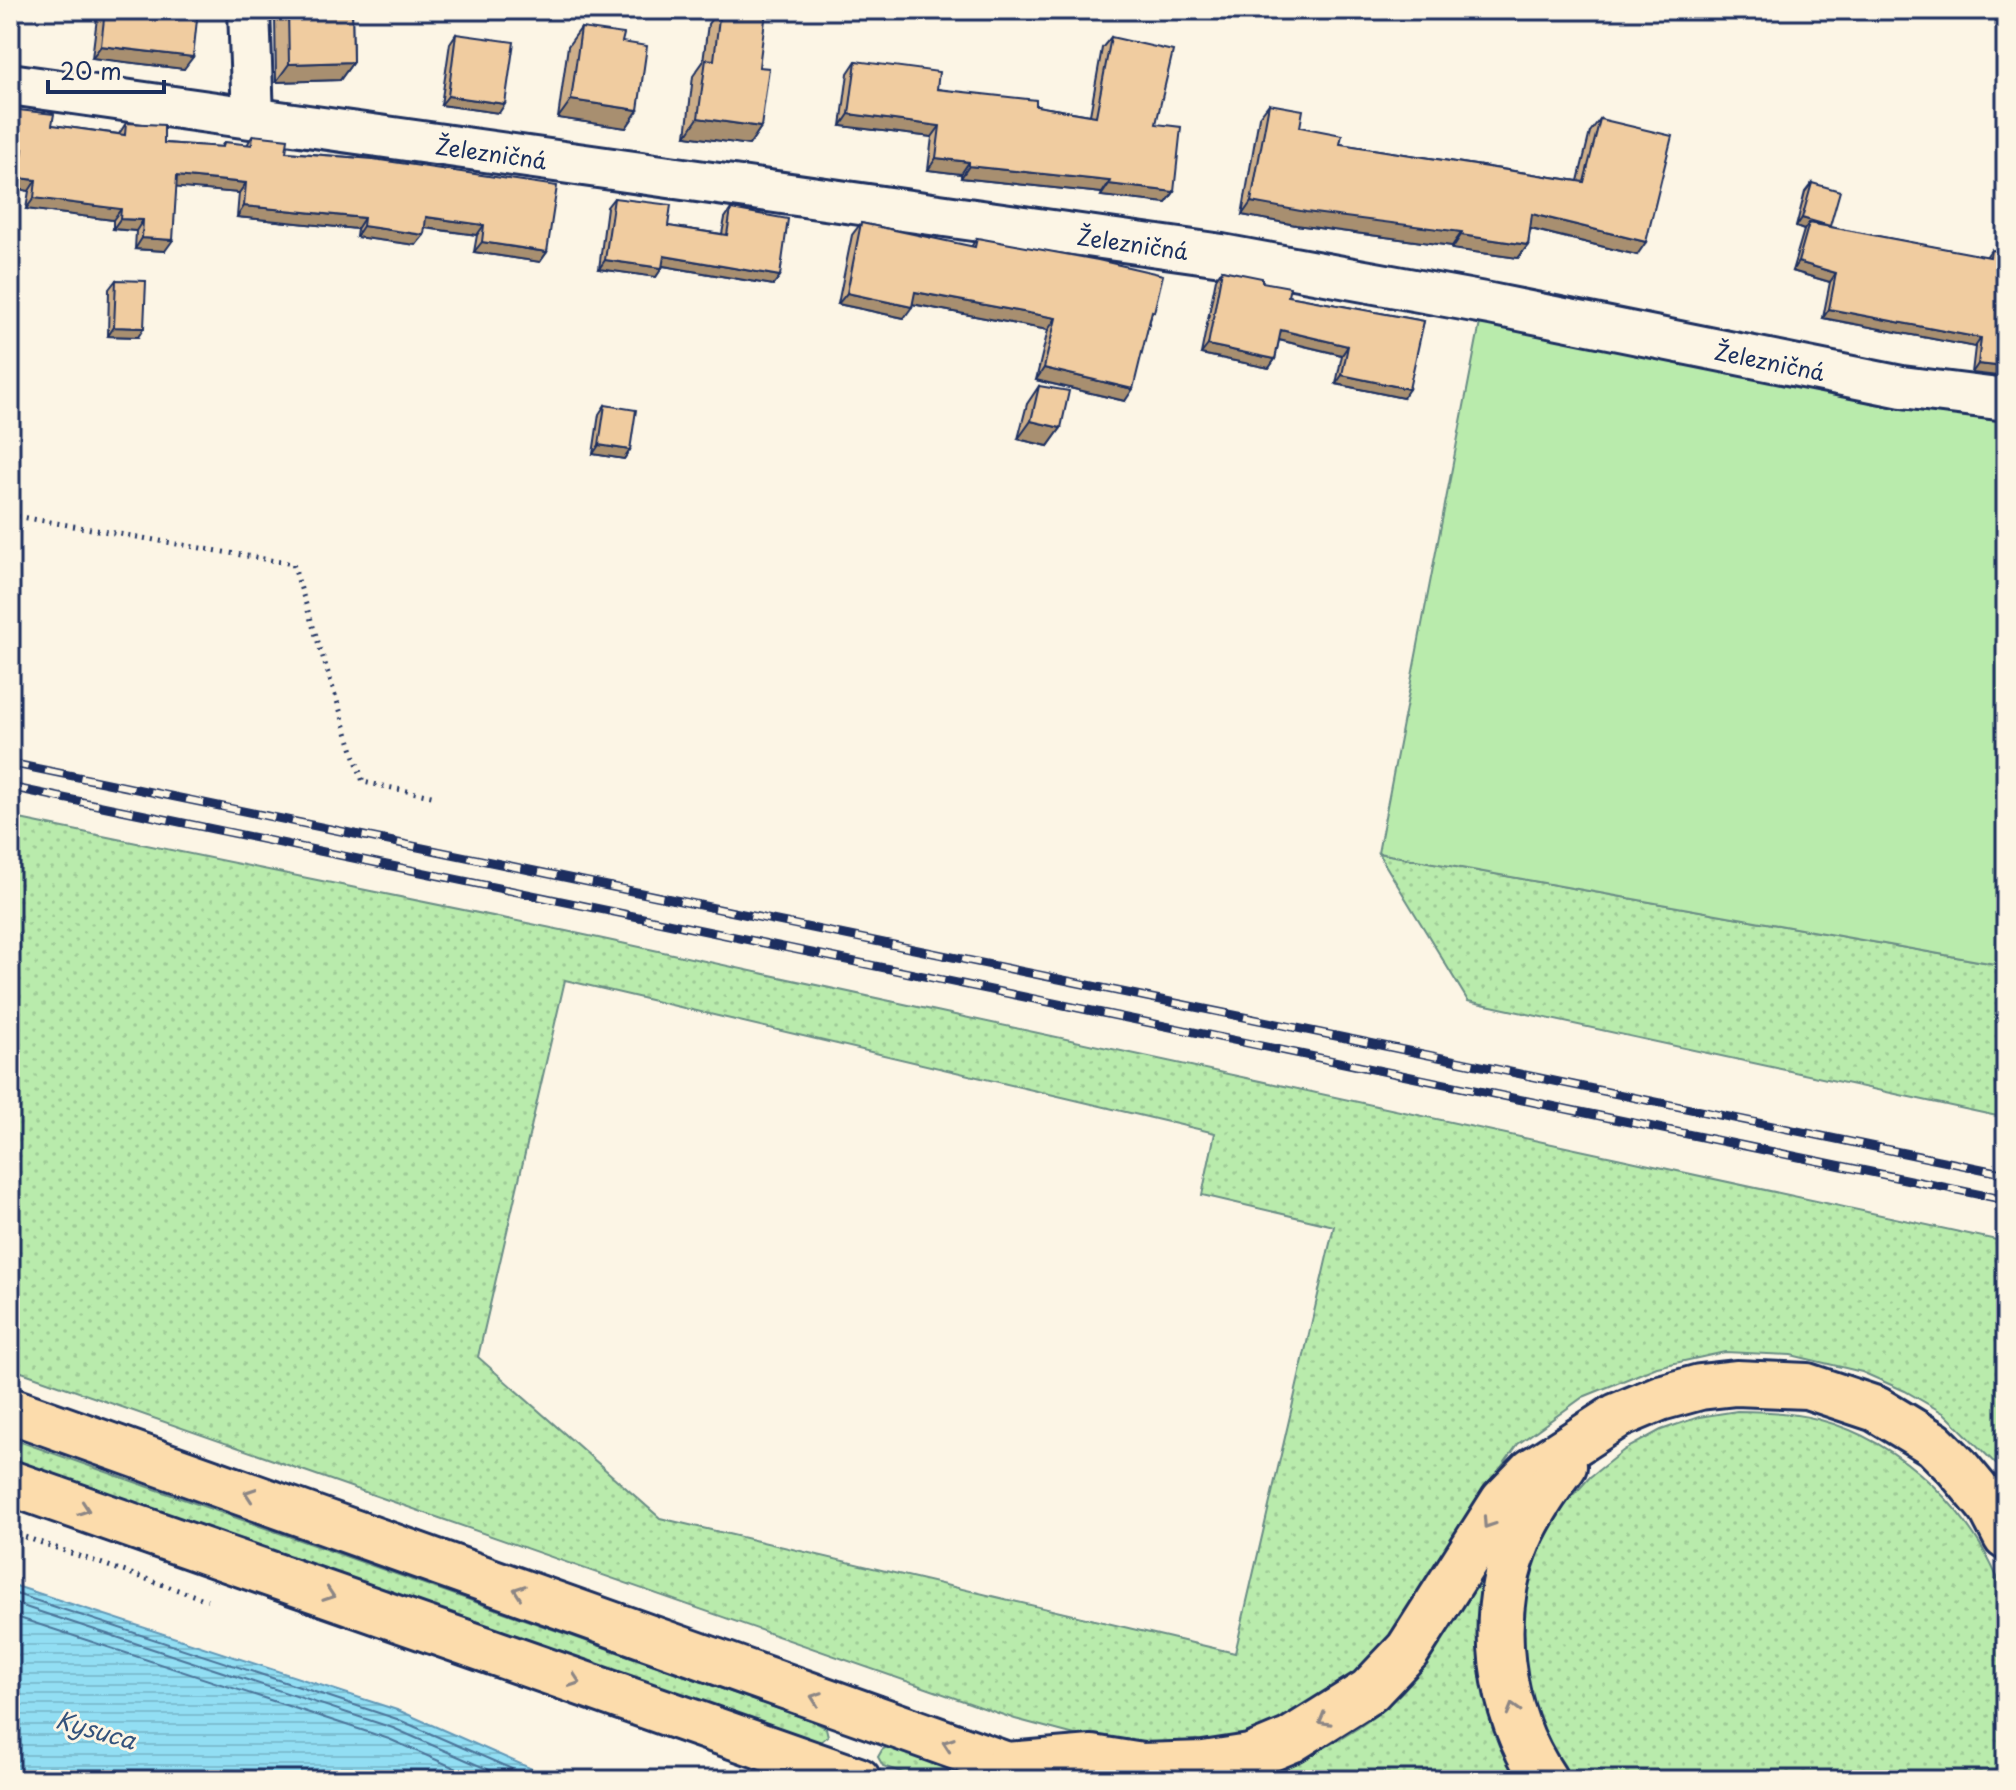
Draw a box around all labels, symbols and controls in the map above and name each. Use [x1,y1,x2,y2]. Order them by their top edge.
scale bar [48,44,164,94]
text: 20 m [60,52,122,88]
street label: Železničná [434,128,549,176]
street label: Železničná [1075,218,1191,267]
street label: Železničná [1712,333,1828,388]
one-way arrow [243,1488,257,1504]
one-way arrow [76,1500,90,1516]
one-way arrow [1483,1515,1498,1529]
one-way arrow [513,1584,527,1600]
one-way arrow [321,1585,335,1602]
one-way arrow [567,1671,581,1687]
one-way arrow [810,1691,824,1707]
water label: Kysuca [52,1700,141,1758]
one-way arrow [1506,1703,1522,1717]
one-way arrow [1318,1711,1333,1726]
one-way arrow [942,1738,956,1754]

